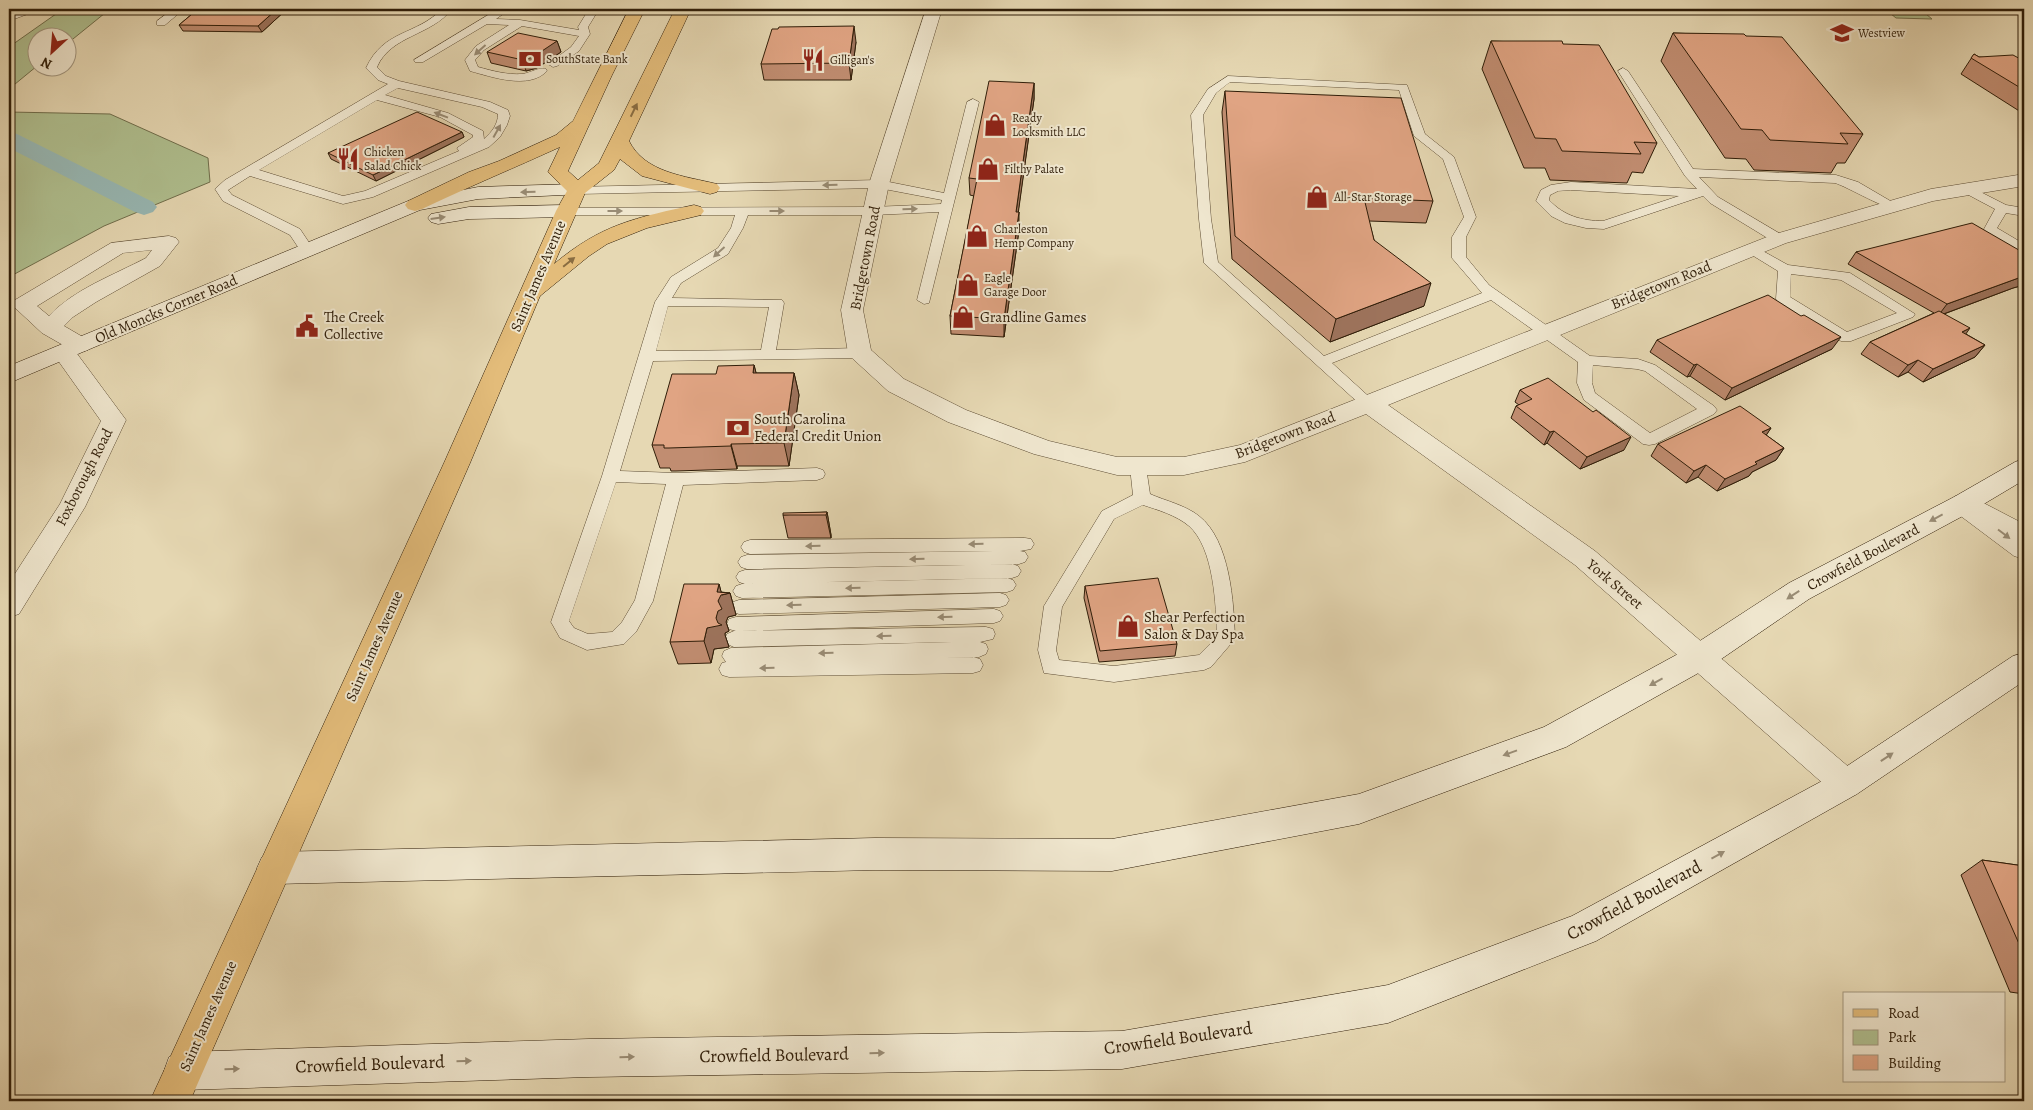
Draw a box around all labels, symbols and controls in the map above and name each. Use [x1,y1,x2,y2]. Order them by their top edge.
school or university icon: Westview [1829,20,1855,46]
place label: Westview [1857,25,1906,41]
north arrow [28,28,78,78]
one-way arrow [474,44,486,56]
bank icon: SouthState Bank [517,46,543,72]
restaurant icon: Gilligan's [800,47,826,73]
place label: SouthState Bank [546,51,628,67]
text: N [38,52,55,74]
place label: Gilligan's [830,52,875,68]
one-way arrow [630,103,638,117]
one-way arrow [434,110,449,118]
place label: Ready Locksmith LLC [1012,110,1086,140]
shop icon: Ready Locksmith LLC [982,112,1008,138]
one-way arrow [492,124,501,138]
place label: Chicken Salad Chick [364,144,421,174]
restaurant icon: Chicken Salad Chick [335,146,361,172]
shop icon: Filthy Palate [975,156,1001,182]
place label: Filthy Palate [1004,161,1064,177]
one-way arrow [822,181,838,189]
shop icon: All-Star Storage [1304,184,1330,210]
one-way arrow [520,188,536,196]
place label: All-Star Storage [1333,189,1412,205]
street label: Bridgetown Road [845,203,885,312]
one-way arrow [902,205,918,213]
one-way arrow [607,207,623,215]
one-way arrow [770,207,786,215]
one-way arrow [430,213,446,221]
street label: Saint James Avenue [505,217,571,335]
place label: Charleston Hemp Company [994,221,1074,251]
shop icon: Charleston Hemp Company [964,223,990,249]
one-way arrow [714,246,726,258]
street label: Bridgetown Road [1608,255,1715,314]
one-way arrow [563,257,576,268]
street label: Old Moncks Corner Road [92,270,241,348]
place label: Eagle Garage Door [984,270,1047,300]
shop icon: Eagle Garage Door [955,272,981,298]
shop icon: Grandline Games [950,304,976,330]
place label: The Creek Collective [324,307,385,344]
place label: Grandline Games [980,307,1086,327]
public building icon: The Creek Collective [294,313,320,339]
street label: Bridgetown Road [1232,406,1339,463]
place label: South Carolina Federal Credit Union [754,409,881,446]
bank icon: South Carolina Federal Credit Union [725,415,751,441]
street label: Foxborough Road [51,424,118,529]
one-way arrow [1929,514,1944,522]
street label: Crowfield Boulevard [1803,518,1924,595]
one-way arrow [1997,529,2011,539]
one-way arrow [968,540,984,548]
one-way arrow [805,542,821,550]
street label: York Street [1582,554,1648,614]
one-way arrow [909,555,925,563]
one-way arrow [845,585,861,593]
street label: Saint James Avenue [341,587,408,705]
one-way arrow [1786,590,1800,599]
one-way arrow [786,601,802,609]
place label: Shear Perfection Salon & Day Spa [1144,607,1245,644]
shop icon: Shear Perfection Salon & Day Spa [1115,613,1141,639]
one-way arrow [937,614,953,622]
one-way arrow [876,632,892,640]
one-way arrow [817,649,833,657]
one-way arrow [758,664,774,672]
one-way arrow [1649,677,1662,686]
one-way arrow [1503,750,1518,757]
one-way arrow [1880,752,1893,762]
one-way arrow [1710,851,1725,859]
street label: Crowfield Boulevard [1562,854,1706,946]
street label: Saint James Avenue [175,957,242,1075]
legend [1843,992,2006,1082]
text: Road [1888,1003,1920,1023]
street label: Crowfield Boulevard [1102,1016,1254,1060]
text: Park [1888,1027,1917,1047]
street label: Crowfield Boulevard [699,1042,849,1068]
street label: Crowfield Boulevard [295,1049,445,1079]
one-way arrow [869,1049,885,1057]
one-way arrow [619,1053,635,1061]
text: Building [1888,1053,1941,1073]
one-way arrow [457,1057,473,1065]
one-way arrow [224,1065,240,1073]

